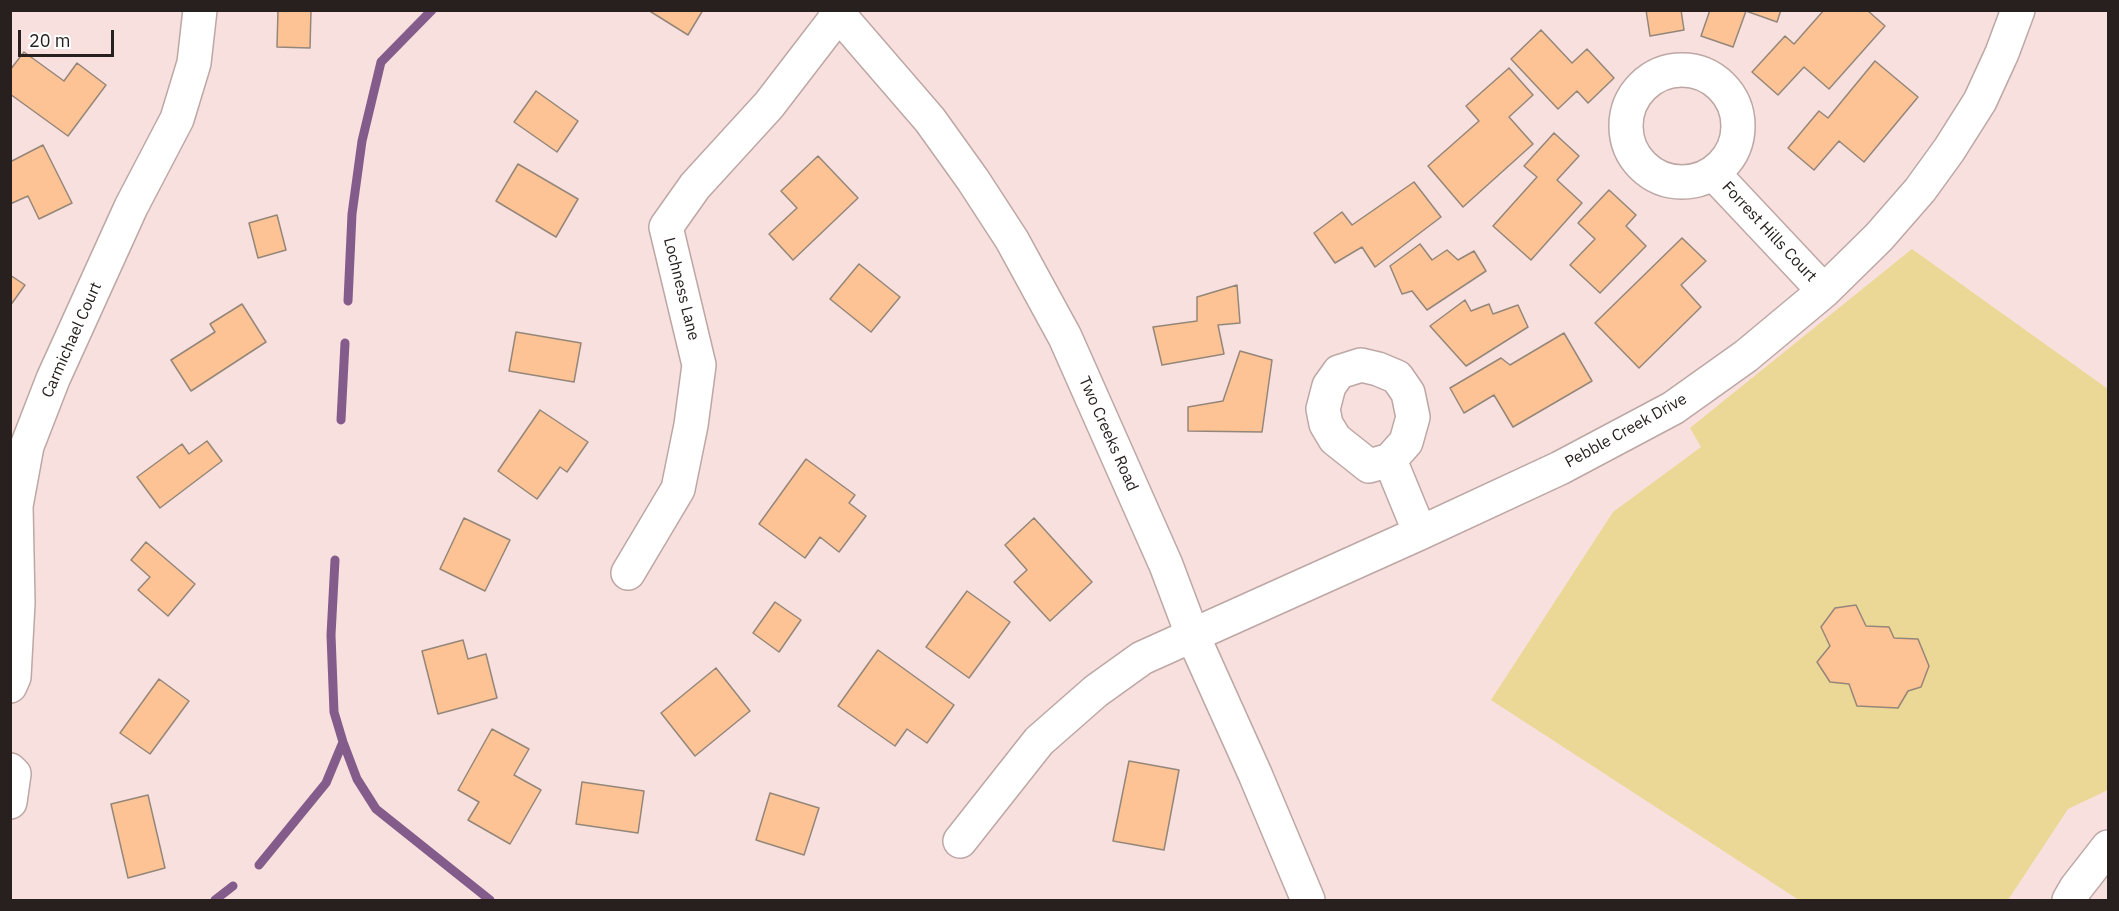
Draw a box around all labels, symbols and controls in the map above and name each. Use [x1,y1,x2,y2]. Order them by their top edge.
scale bar [21,18,117,56]
text: 20 m [29,29,71,52]
street label: Forrest Hills Court [1718,178,1820,286]
street label: Lochness Lane [659,235,703,343]
street label: Carmichael Court [38,279,106,401]
street label: Two Creeks Road [1074,374,1142,494]
street label: Pebble Creek Drive [1562,390,1690,472]

